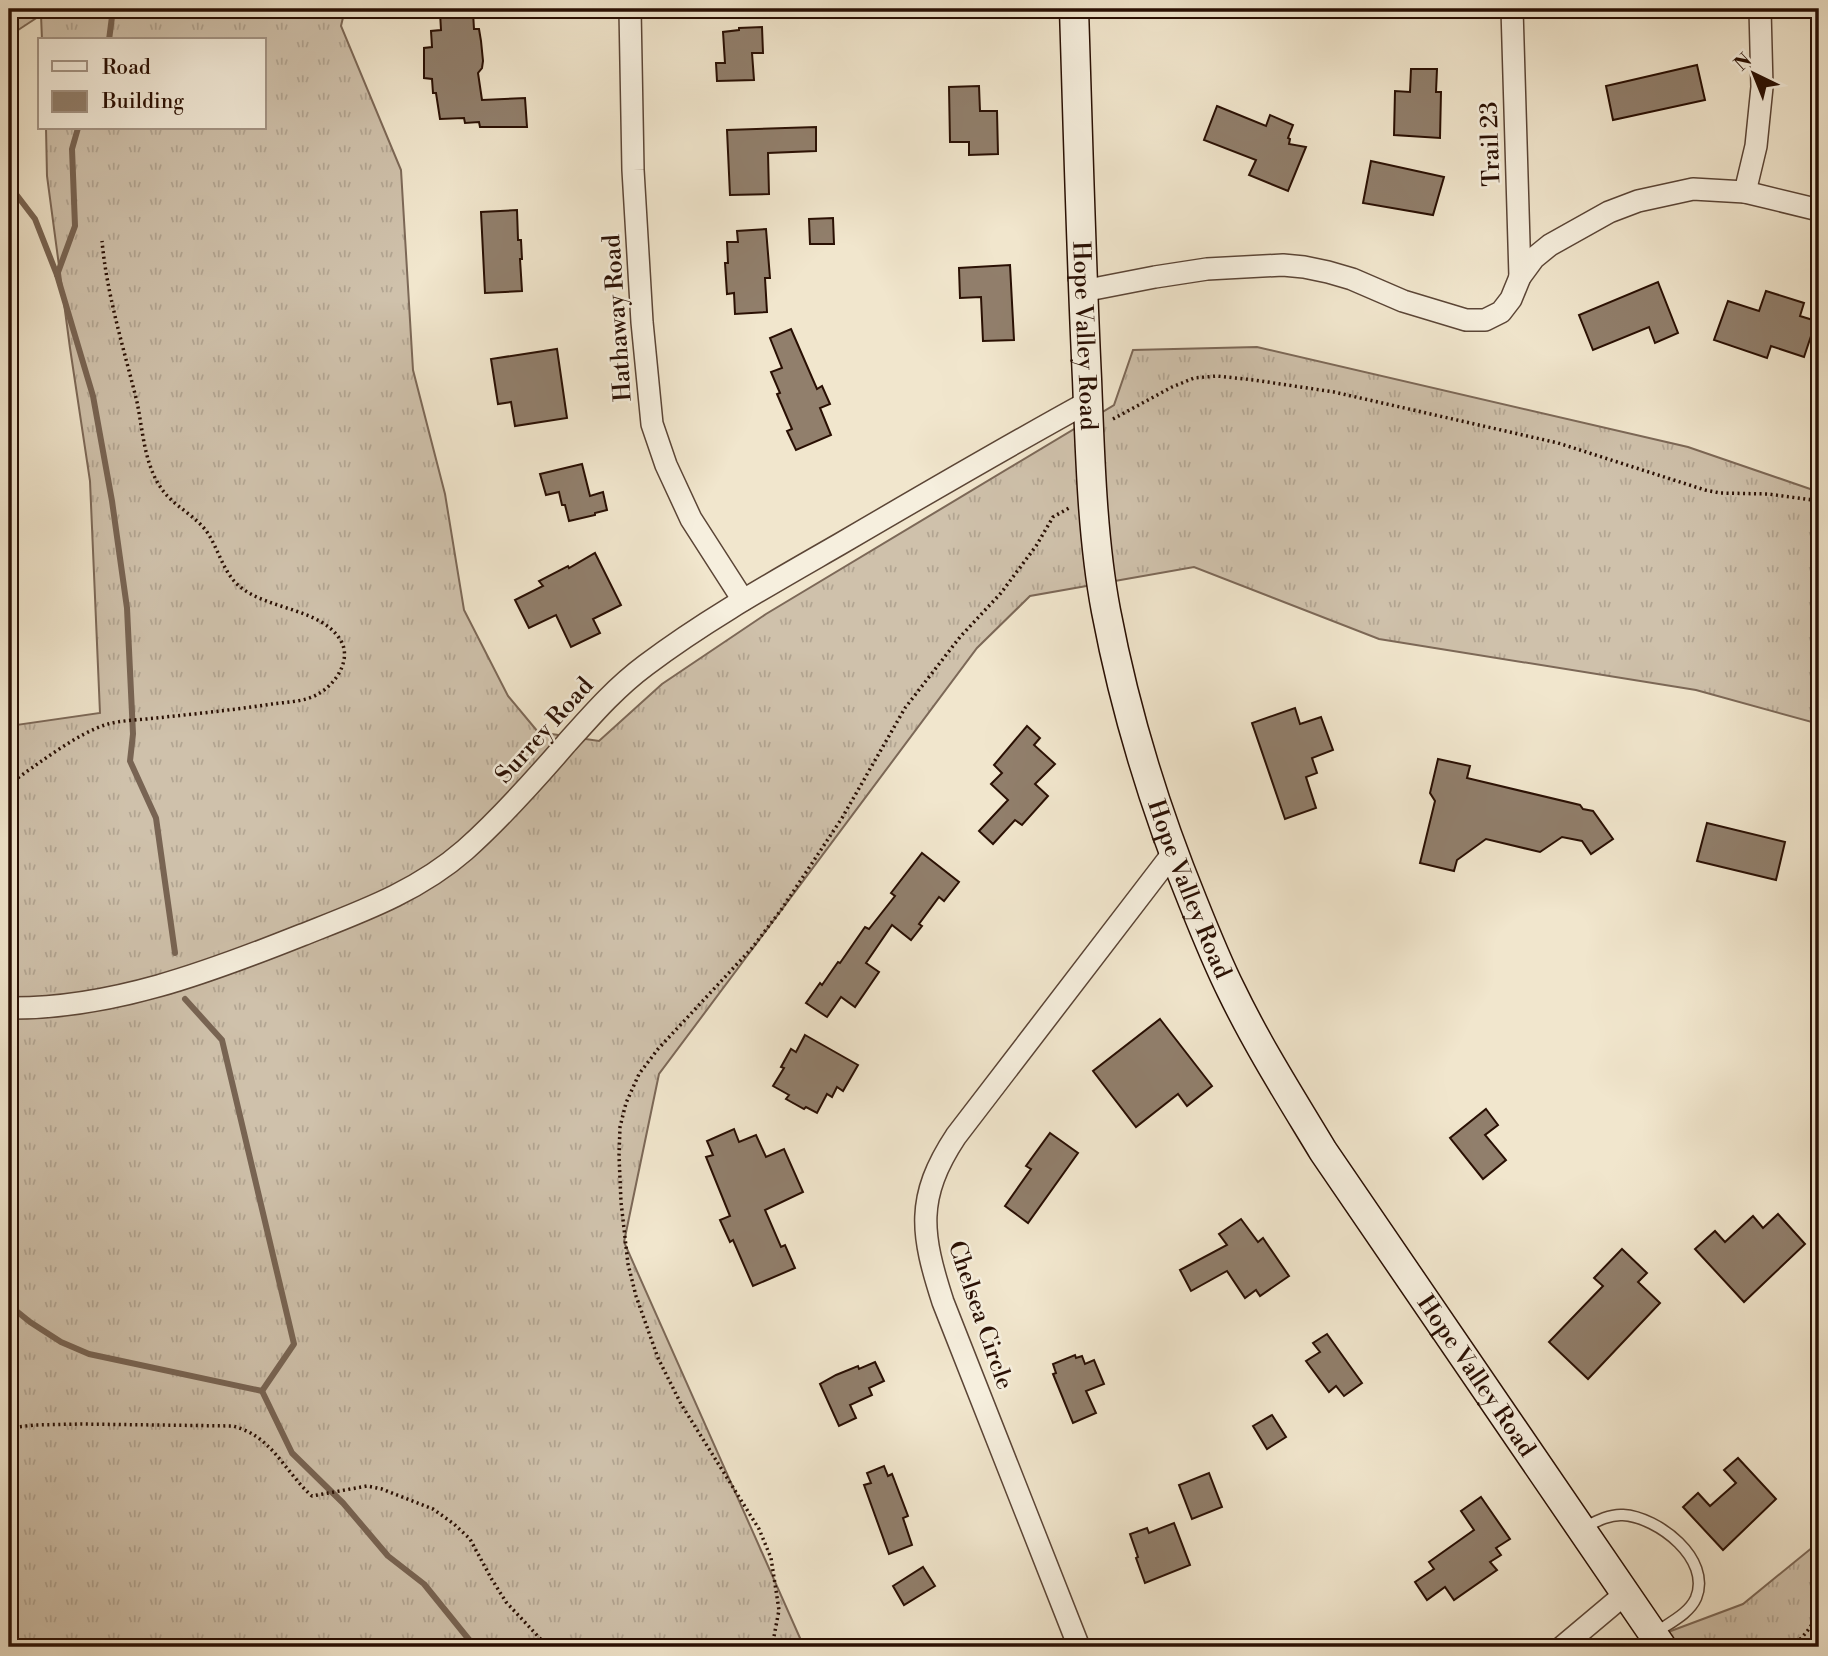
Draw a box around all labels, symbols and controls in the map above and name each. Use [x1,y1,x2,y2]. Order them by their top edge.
legend [38,38,266,130]
north arrow [1720,38,1790,108]
text: N [1729,48,1757,76]
text: Road [102,55,151,81]
text: Building [101,89,184,115]
street label: Trail 23 [1475,101,1507,187]
street label: Hathaway Road [597,233,639,402]
street label: Hope Valley Road [1065,241,1103,431]
street label: Surrey Road [489,671,601,790]
street label: Hope Valley Road [1140,796,1238,984]
street label: Chelsea Circle [941,1237,1020,1394]
street label: Hope Valley Road [1410,1290,1542,1463]

